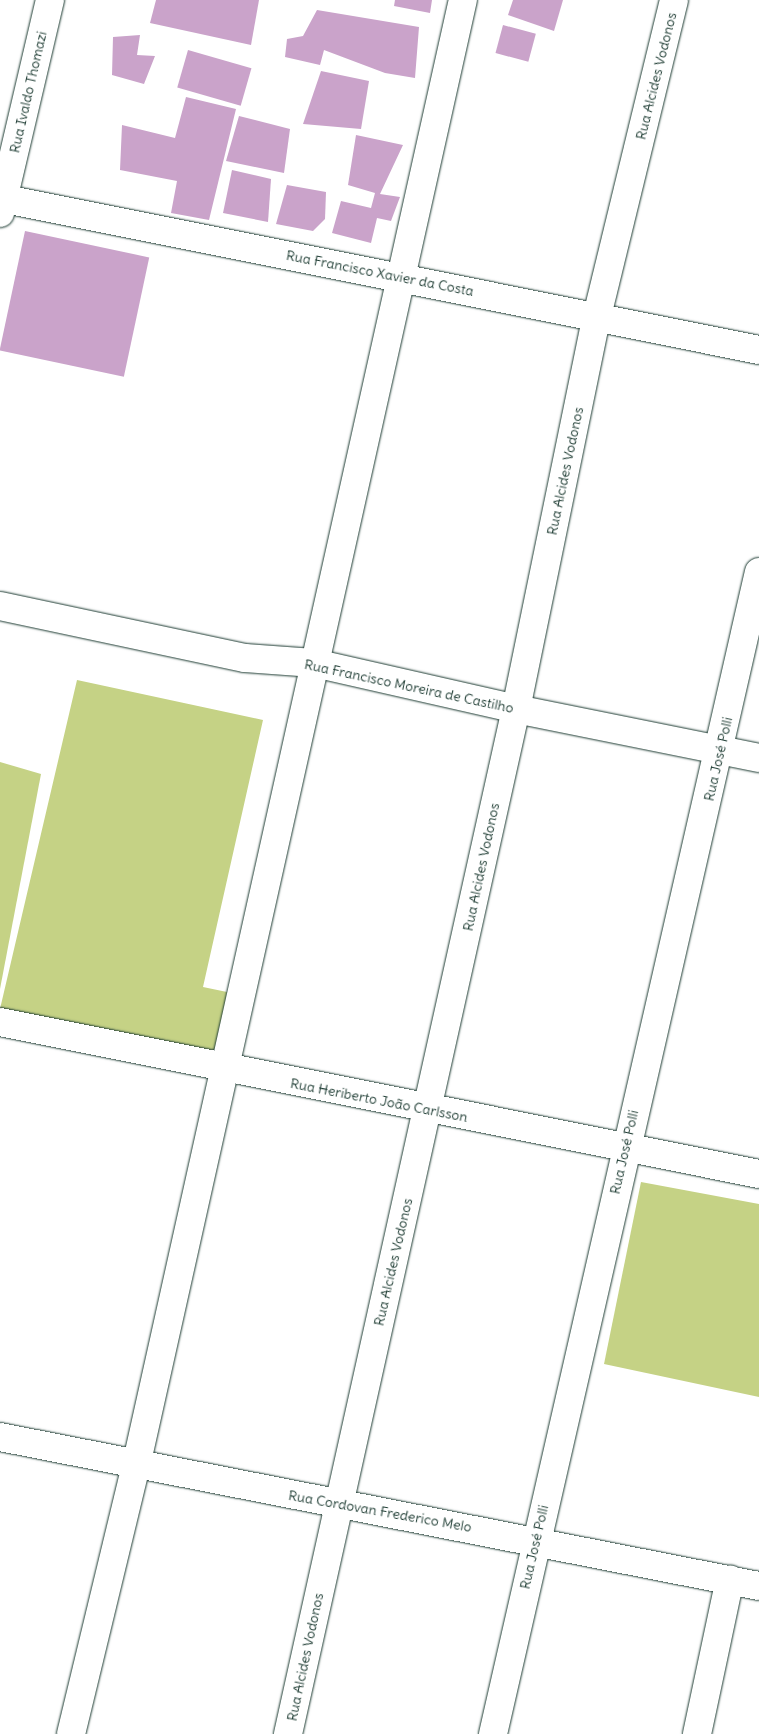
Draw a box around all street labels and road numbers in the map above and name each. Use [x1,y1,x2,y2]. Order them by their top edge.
street label: Rua Alcides Vodonos [632,11,680,141]
street label: Rua Ivaldo Thomazi [6,29,50,155]
street label: Rua Francisco Xavier da Costa [285,247,475,299]
street label: Rua Alcides Vodonos [543,405,587,537]
street label: Rua Francisco Moreira de Castilho [303,656,515,716]
street label: Rua José Polli [700,715,736,803]
street label: Rua Alcides Vodonos [459,801,503,933]
street label: Rua Heriberto João Carlsson [289,1075,469,1125]
street label: Rua José Polli [606,1108,642,1196]
street label: Rua Alcides Vodonos [370,1196,416,1328]
street label: Rua Cordovan Frederico Melo [287,1487,473,1535]
street label: Rua José Polli [516,1503,552,1591]
street label: Rua Alcides Vodonos [283,1591,327,1723]

